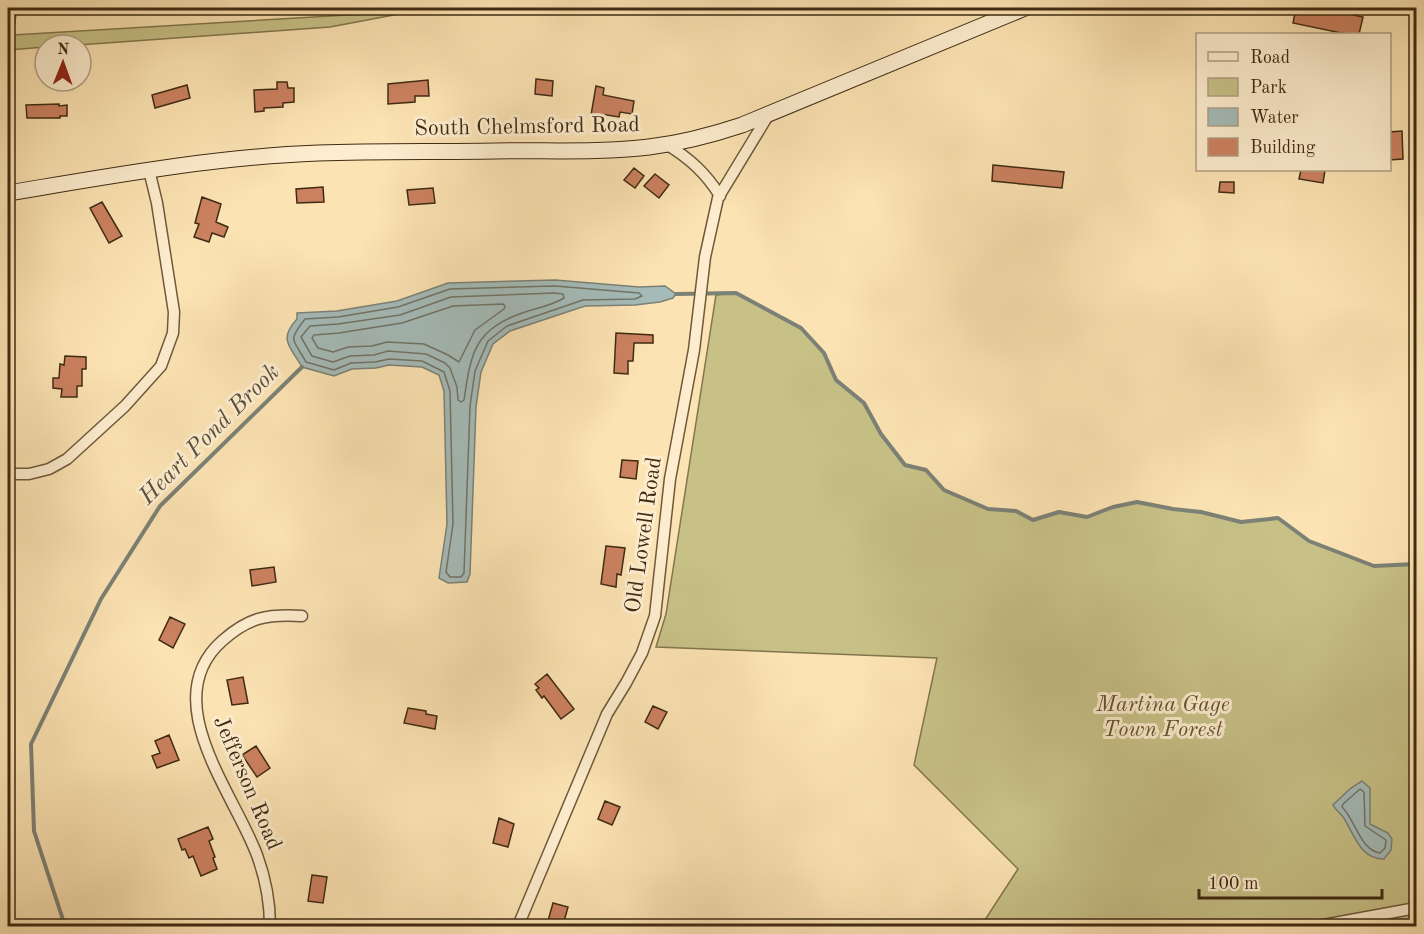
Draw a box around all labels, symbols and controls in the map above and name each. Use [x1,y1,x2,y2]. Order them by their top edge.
north arrow [33,33,93,93]
legend [1196,33,1391,171]
text: N [57,42,70,58]
text: Road [1250,49,1290,67]
text: Park [1250,79,1287,97]
text: Water [1250,109,1299,127]
street label: South Chelmsford Road [414,114,640,140]
text: Building [1250,139,1316,157]
water label: Heart Pond Brook [135,360,285,510]
street label: Old Lowell Road [622,455,666,615]
park label: Martina Gage Town Forest [1095,694,1230,741]
street label: Jefferson Road [209,713,285,853]
scale bar [1199,862,1382,900]
text: 100 m [1208,875,1259,893]

